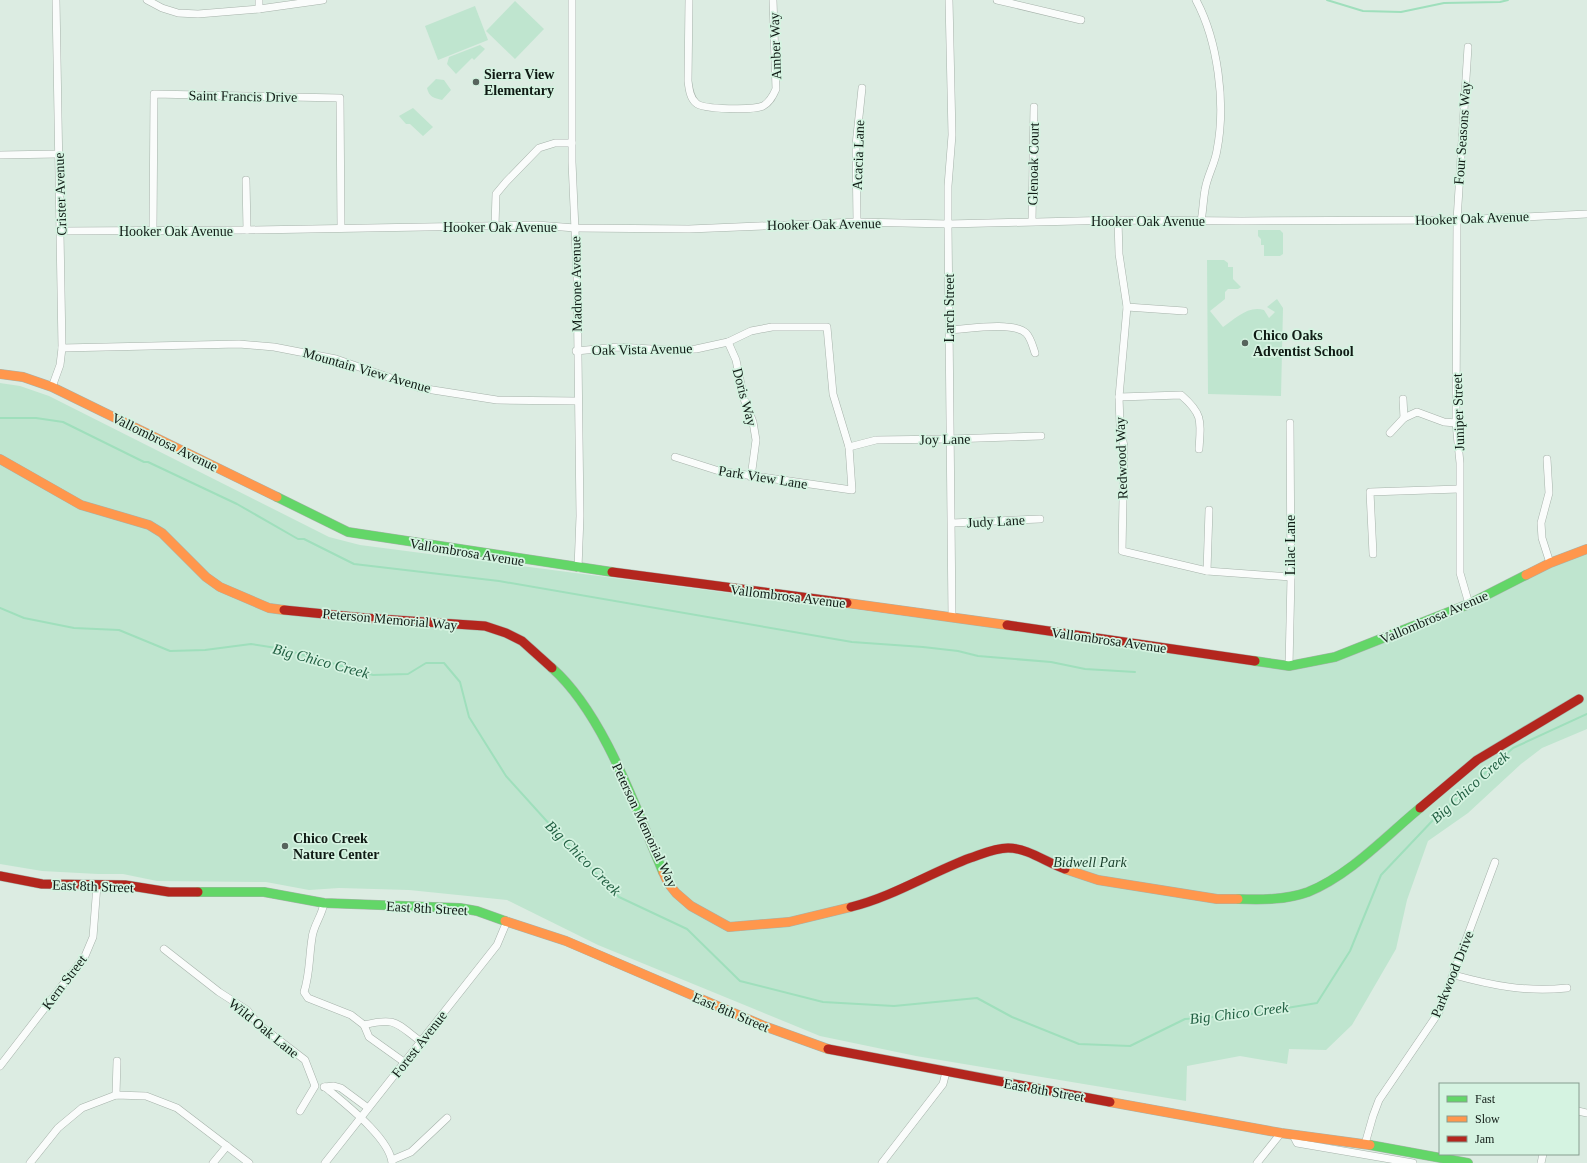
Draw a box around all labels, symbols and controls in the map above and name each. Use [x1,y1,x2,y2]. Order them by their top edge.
street label: Amber Way [767,12,784,80]
place label: Sierra View Elementary [484,67,555,98]
marker: Sierra View Elementary [471,77,481,87]
street label: Four Seasons Way [1451,81,1474,185]
street label: Saint Francis Drive [188,88,298,105]
street label: Acacia Lane [850,120,867,190]
street label: Glenoak Court [1025,122,1042,206]
street label: Crister Avenue [52,152,69,236]
street label: Hooker Oak Avenue [1415,209,1529,228]
street label: Hooker Oak Avenue [1091,214,1205,229]
street label: Hooker Oak Avenue [767,216,881,233]
street label: Hooker Oak Avenue [443,220,557,235]
street label: Hooker Oak Avenue [119,224,233,239]
street label: Madrone Avenue [568,236,585,332]
street label: Larch Street [942,273,957,342]
place label: Chico Oaks Adventist School [1253,328,1354,359]
marker: Chico Oaks Adventist School [1240,338,1250,348]
street label: Oak Vista Avenue [592,341,692,358]
street label: Mountain View Avenue [301,345,433,396]
street label: Doris Way [730,366,759,428]
street label: Juniper Street [1450,373,1467,451]
street label: Vallombrosa Avenue [109,410,220,475]
street label: Redwood Way [1113,417,1130,499]
street label: Joy Lane [919,432,971,447]
street label: Park View Lane [717,463,808,492]
street label: Judy Lane [967,512,1025,531]
street label: Lilac Lane [1283,515,1298,575]
street label: Vallombrosa Avenue [408,536,525,569]
street label: Vallombrosa Avenue [729,582,846,611]
street label: Vallombrosa Avenue [1378,588,1491,647]
street label: Peterson Memorial Way [322,606,458,633]
street label: Vallombrosa Avenue [1050,625,1167,656]
water label: Big Chico Creek [271,640,371,682]
water label: Big Chico Creek [1428,748,1513,826]
street label: Peterson Memorial Way [609,761,680,890]
water label: Big Chico Creek [542,817,624,899]
place label: Chico Creek Nature Center [293,831,379,862]
marker: Chico Creek Nature Center [280,841,290,851]
park label: Bidwell Park [1053,855,1128,870]
street label: East 8th Street [52,878,134,895]
street label: East 8th Street [386,899,468,918]
street label: Parkwood Drive [1428,929,1477,1020]
street label: Kern Street [39,952,90,1012]
street label: East 8th Street [690,990,771,1035]
street label: Wild Oak Lane [226,996,302,1061]
water label: Big Chico Creek [1189,999,1290,1027]
street label: Forest Avenue [389,1008,450,1081]
street label: East 8th Street [1002,1076,1086,1105]
legend [1439,1083,1579,1155]
text: Fast [1475,1092,1496,1106]
text: Slow [1475,1112,1500,1126]
text: Jam [1475,1132,1495,1146]

